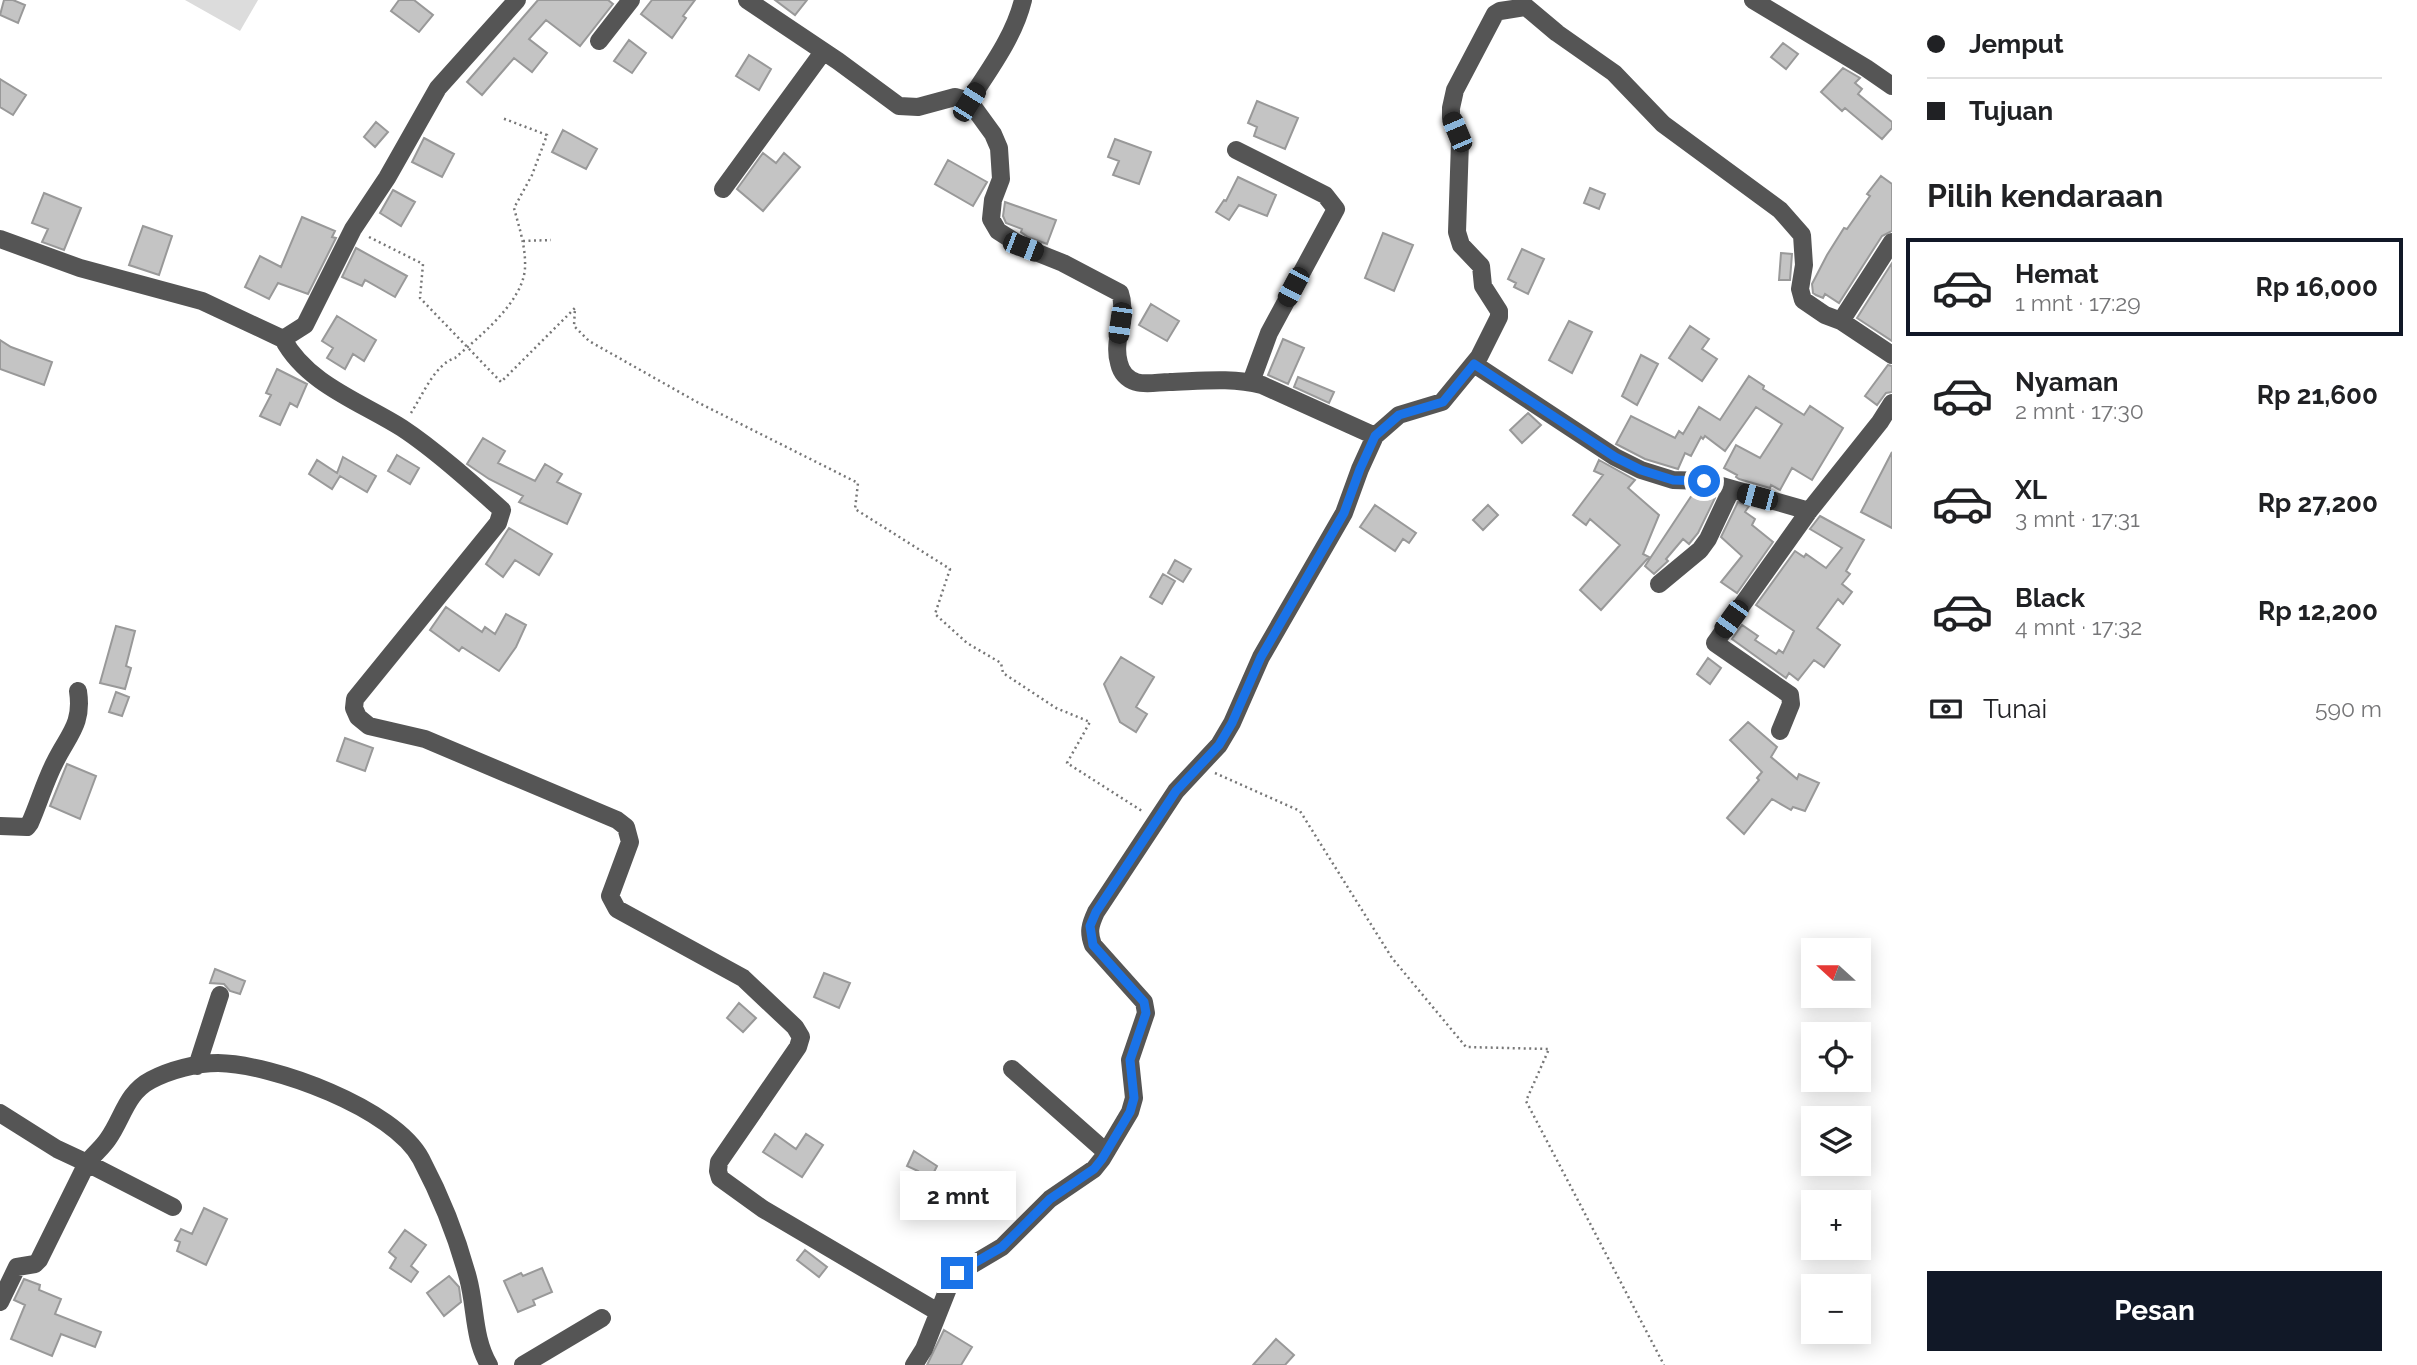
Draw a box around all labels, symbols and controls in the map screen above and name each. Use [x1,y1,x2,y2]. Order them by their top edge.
text: Jemput [1969,29,2064,59]
car [949,79,990,125]
text: Tujuan [1969,96,2053,126]
car [1440,109,1475,155]
text: Pilih kendaraan [1927,177,2163,214]
car [1000,230,1047,264]
icon: car [1931,256,1994,319]
text: Hemat [2015,259,2099,289]
car [1274,264,1313,310]
text: Rp 16,000 [2256,272,2378,302]
text: 1 mnt · 17:29 [2015,289,2141,316]
car [1107,301,1134,345]
icon: car [1931,364,1994,427]
text: Nyaman [2015,367,2119,397]
text: Rp 21,600 [2257,380,2378,410]
text: 2 mnt · 17:30 [2015,397,2144,424]
route start [1688,465,1720,497]
icon: car [1931,472,1994,535]
text: XL [2015,475,2047,505]
car [1734,481,1781,513]
text: Rp 27,200 [2258,488,2378,518]
text: 3 mnt · 17:31 [2015,505,2140,532]
icon: car [1931,580,1994,643]
text: Black [2015,583,2085,613]
car [1711,596,1752,642]
text: Rp 12,200 [2258,596,2378,626]
text: 4 mnt · 17:32 [2015,613,2142,640]
icon: cash [1927,690,1965,728]
text: Tunai [1983,694,2047,724]
text: 590 m [2315,695,2382,722]
north arrow [1801,938,1871,1008]
map controls [1801,938,1871,1344]
button: locate [1801,1022,1871,1092]
button: layers [1801,1106,1871,1176]
callout: 2 mnt [899,1172,1015,1220]
text: 2 mnt [927,1182,989,1209]
button: + [1801,1190,1871,1260]
route end [941,1257,973,1289]
button: Pesan [1927,1271,2382,1351]
button: − [1801,1274,1871,1344]

